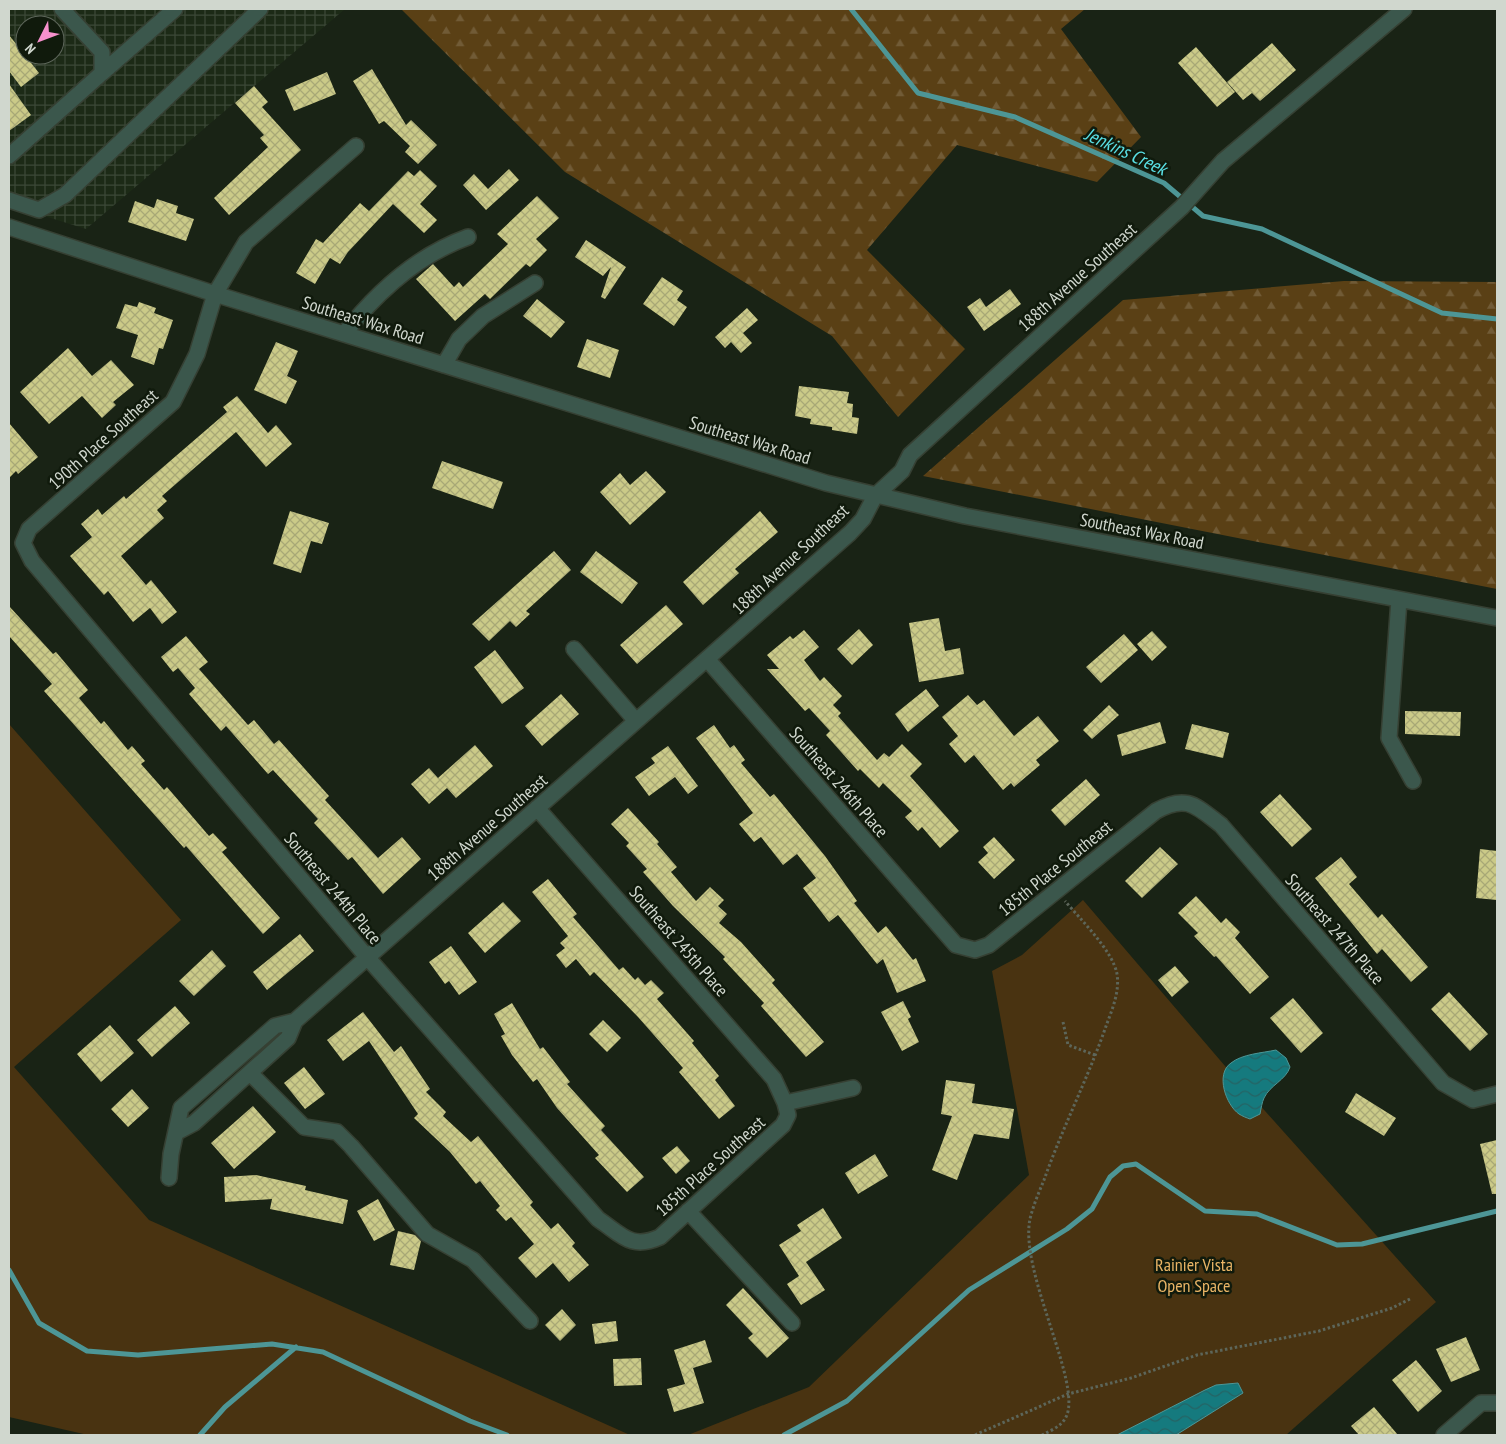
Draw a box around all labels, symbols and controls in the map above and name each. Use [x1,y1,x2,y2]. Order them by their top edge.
north arrow [15,15,65,65]
text: N [21,40,40,58]
water label: Jenkins Creek [1080,121,1173,182]
street label: 188th Avenue Southeast [1013,218,1141,336]
street label: Southeast Wax Road [300,291,426,349]
street label: 190th Place Southeast [43,384,163,494]
street label: Southeast Wax Road [687,411,813,469]
street label: 188th Avenue Southeast [727,499,853,619]
street label: Southeast Wax Road [1078,508,1206,554]
street label: Southeast 246th Place [784,722,894,842]
street label: 188th Avenue Southeast [422,769,552,885]
street label: 185th Place Southeast [993,815,1117,921]
street label: Southeast 244th Place [279,827,387,949]
street label: Southeast 247th Place [1281,869,1389,989]
street label: Southeast 245th Place [624,881,734,1001]
street label: 185th Place Southeast [650,1111,770,1221]
park label: Rainier Vista Open Space [1155,1253,1233,1297]

